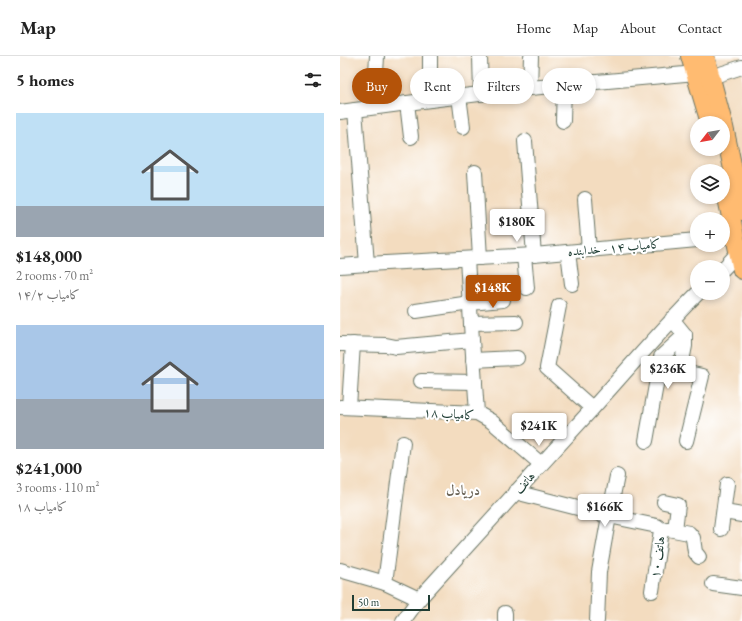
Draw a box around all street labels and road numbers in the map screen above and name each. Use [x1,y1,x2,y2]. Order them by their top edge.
street label: کامیاب ۱۴ - خدابنده [567,235,661,260]
street label: کامیاب ۱۸ [423,403,475,424]
street label: هاتف [510,467,539,497]
street label: هاتف ۱۰ [646,535,669,579]

